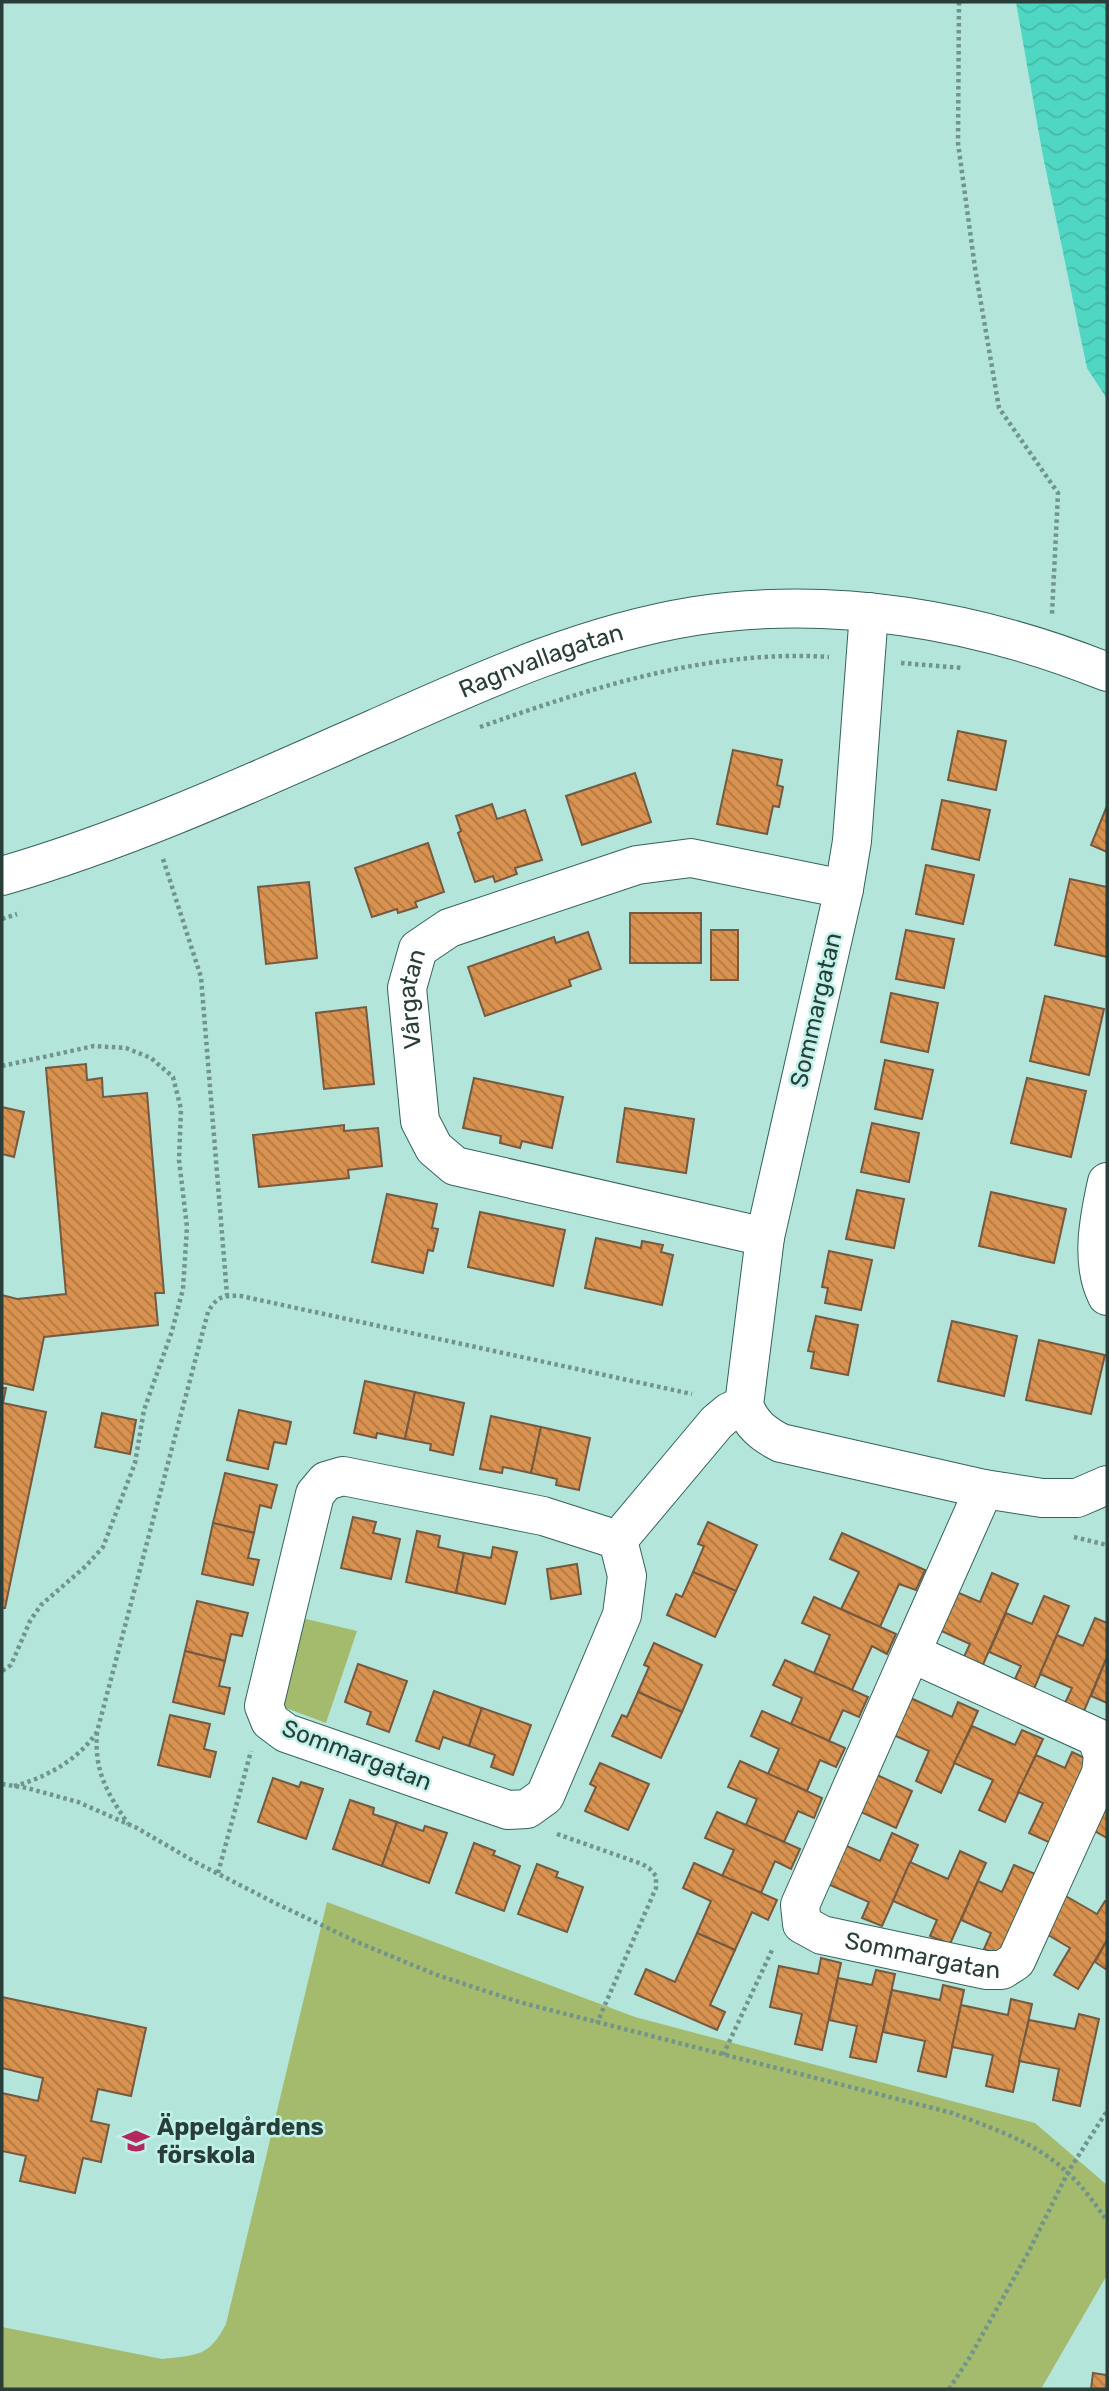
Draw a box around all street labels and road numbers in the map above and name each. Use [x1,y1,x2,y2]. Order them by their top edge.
street label: Ragnvallagatan [455,618,626,704]
street label: Sommargatan [785,930,847,1090]
street label: Vårgatan [393,946,431,1050]
street label: Sommargatan [278,1714,436,1796]
street label: Sommargatan [842,1926,1000,1984]

